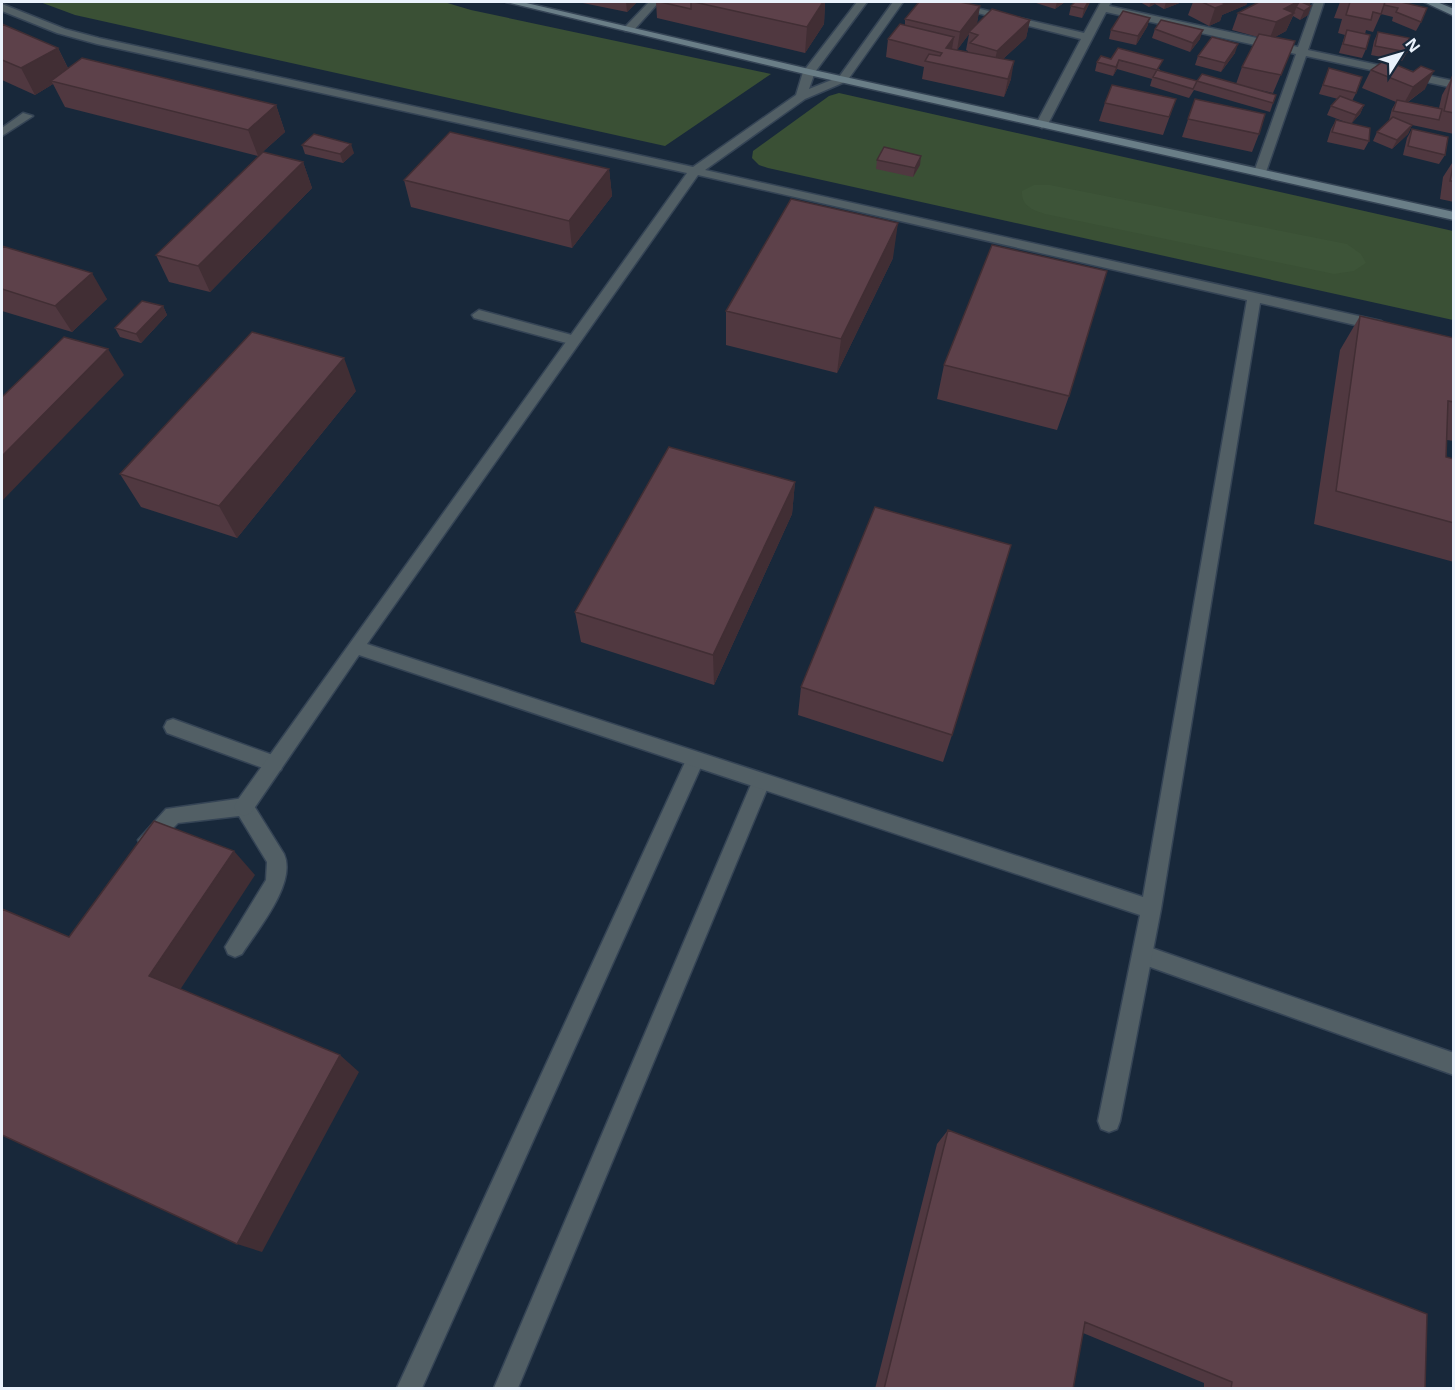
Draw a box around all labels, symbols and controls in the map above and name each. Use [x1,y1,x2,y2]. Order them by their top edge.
north arrow [1371,24,1431,84]
text: N [1400,33,1426,57]

